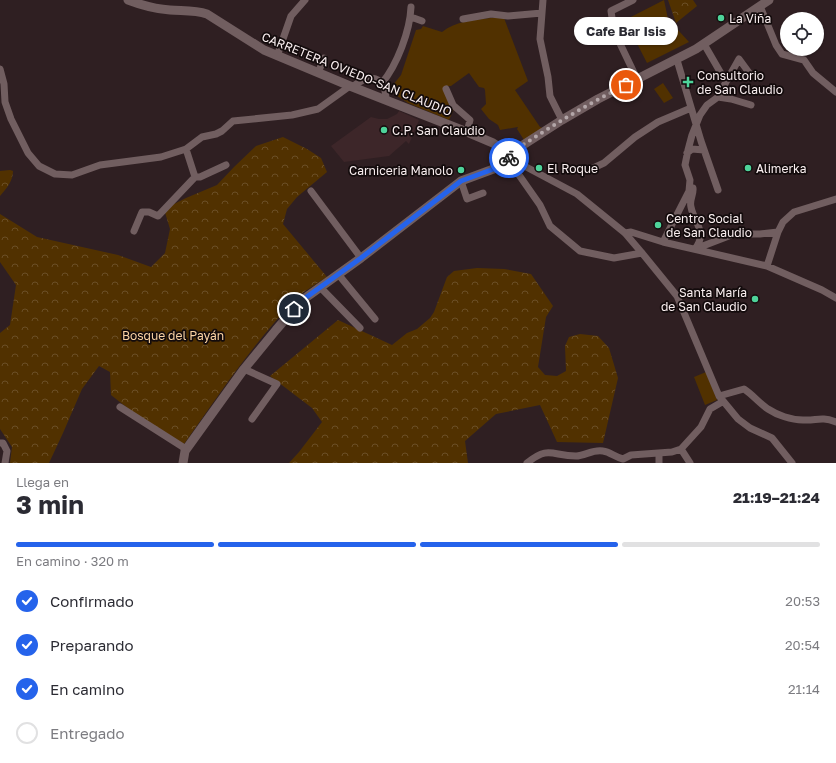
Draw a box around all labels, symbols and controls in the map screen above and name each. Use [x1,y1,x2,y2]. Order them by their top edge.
place label: La Viña [729,11,771,26]
map controls [780,12,824,56]
button: locate [780,12,824,56]
marker: La Viña [716,13,726,23]
callout: Cafe Bar Isis [574,17,678,45]
text: Cafe Bar Isis [586,23,666,39]
street label: CARRETERA OVIEDO-SAN CLAUDIO [260,29,454,119]
pin [609,68,643,102]
place label: Consultorio de San Claudio [697,68,783,97]
icon: bag [615,74,637,96]
marker: Consultorio de San Claudio [682,76,694,88]
place label: C.P. San Claudio [392,123,485,138]
marker: C.P. San Claudio [379,125,389,135]
courier [489,138,529,178]
icon: bike [498,147,520,169]
place label: El Roque [547,161,598,176]
place label: Alimerka [756,161,807,176]
place label: Carniceria Manolo [349,163,453,178]
marker: El Roque [534,163,544,173]
marker: Alimerka [743,163,753,173]
marker: Carniceria Manolo [456,165,466,175]
place label: Centro Social de San Claudio [666,211,752,240]
marker: Centro Social de San Claudio [653,220,663,230]
place label: Santa María de San Claudio [661,285,747,314]
pin [277,292,311,326]
marker: Santa María de San Claudio [750,294,760,304]
icon: home [283,298,305,320]
park label: Bosque del Payán [122,328,224,343]
text: Llega en [16,474,69,490]
text: 21:19–21:24 [733,488,820,506]
text: 3 min [16,489,84,520]
text: En camino · 320 m [16,553,129,569]
icon: check [16,590,38,612]
text: Confirmado [50,592,134,610]
text: 20:53 [785,593,820,609]
icon: check [16,634,38,656]
text: Preparando [50,636,134,654]
text: 20:54 [785,637,820,653]
icon: check [16,678,38,700]
text: En camino [50,680,124,698]
text: 21:14 [788,681,820,697]
text: Entregado [50,724,125,742]

